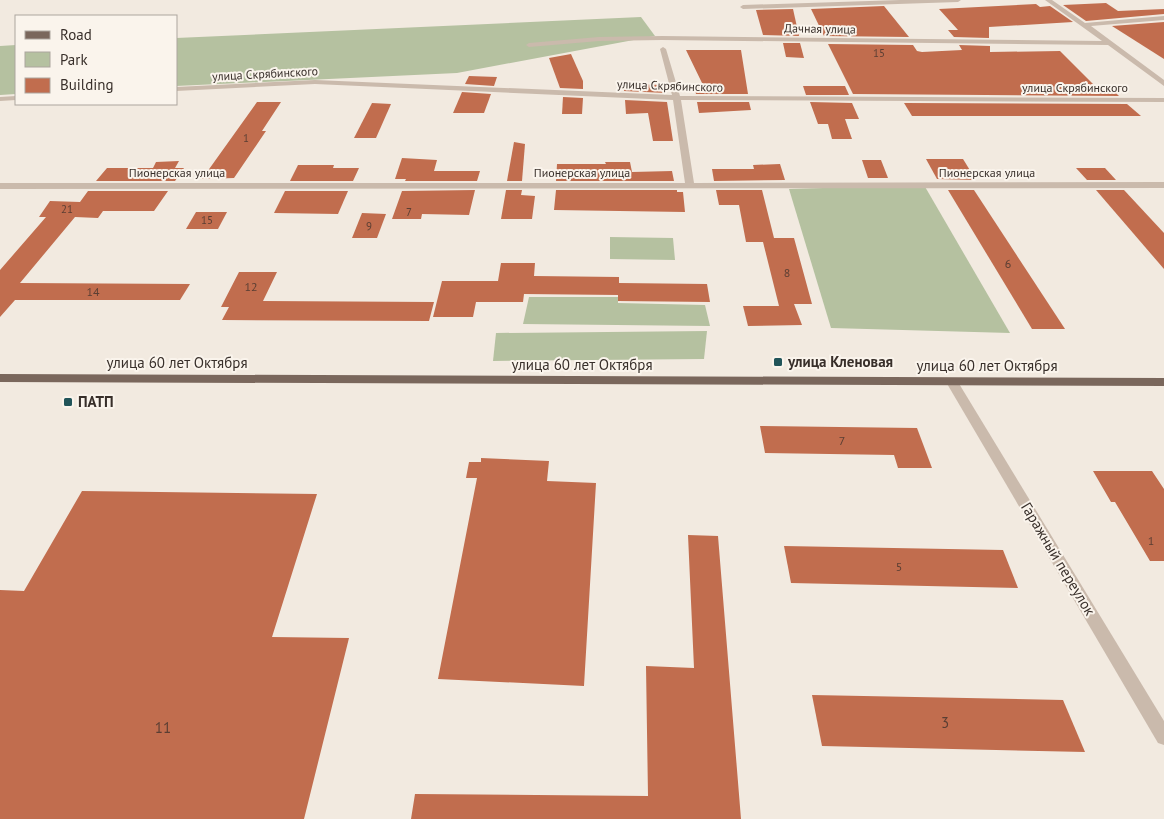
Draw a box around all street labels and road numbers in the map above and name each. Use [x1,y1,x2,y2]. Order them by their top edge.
street label: Дачная улица [784,20,856,37]
street label: улица Скрябинского [212,63,318,84]
street label: улица Скрябинского [617,76,723,95]
street label: улица Скрябинского [1022,80,1128,95]
street label: Пионерская улица [129,165,225,180]
street label: Пионерская улица [534,165,630,180]
street label: Пионерская улица [939,165,1035,180]
street label: улица 60 лет Октября [106,353,248,372]
street label: улица 60 лет Октября [511,355,653,374]
street label: улица 60 лет Октября [916,356,1058,375]
street label: Гаражный переулок [1017,499,1100,620]

